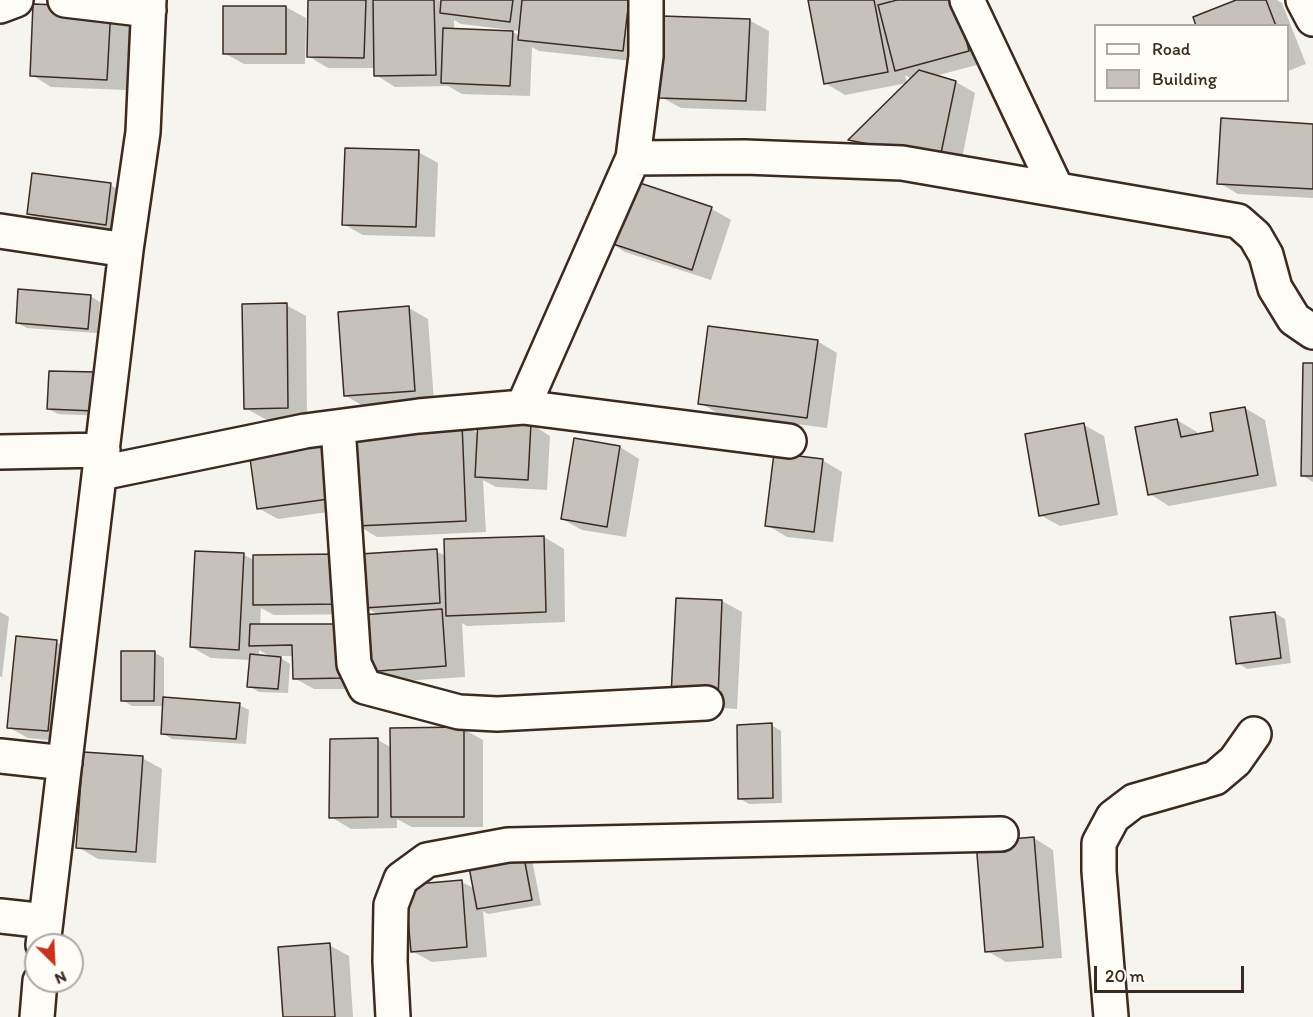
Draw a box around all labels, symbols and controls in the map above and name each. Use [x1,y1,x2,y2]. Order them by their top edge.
legend [1094,24,1289,102]
text: Road [1152,38,1191,60]
text: Building [1152,68,1217,90]
north arrow [24,933,84,993]
scale bar [1097,954,1247,992]
text: 20 m [1105,965,1145,987]
text: N [52,967,70,989]

